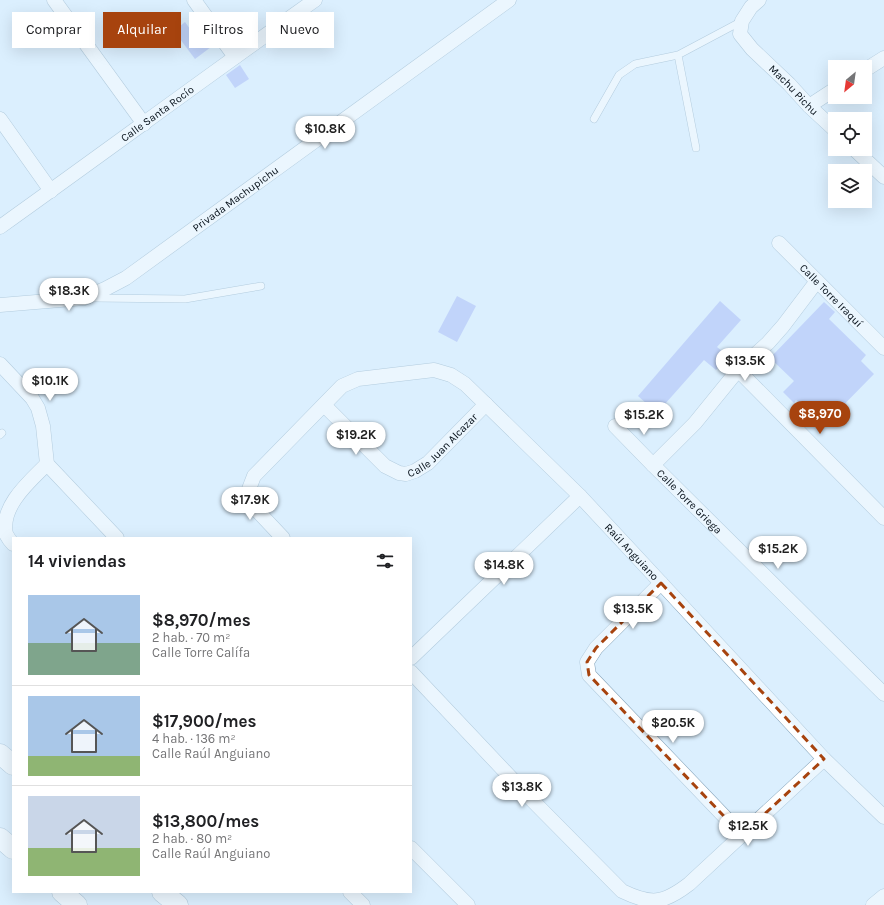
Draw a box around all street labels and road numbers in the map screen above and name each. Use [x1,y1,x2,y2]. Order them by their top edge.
street label: Machu Pichu [766,62,821,118]
street label: Calle Santa Rocío [118,83,196,144]
street label: Privada Machupichu [190,163,281,234]
street label: Calle Torre Iraquí [797,261,866,330]
street label: Calle Juan Alcazar [406,410,480,480]
street label: Calle Torre Griega [654,466,725,536]
street label: Raúl Anguiano [602,521,662,583]

